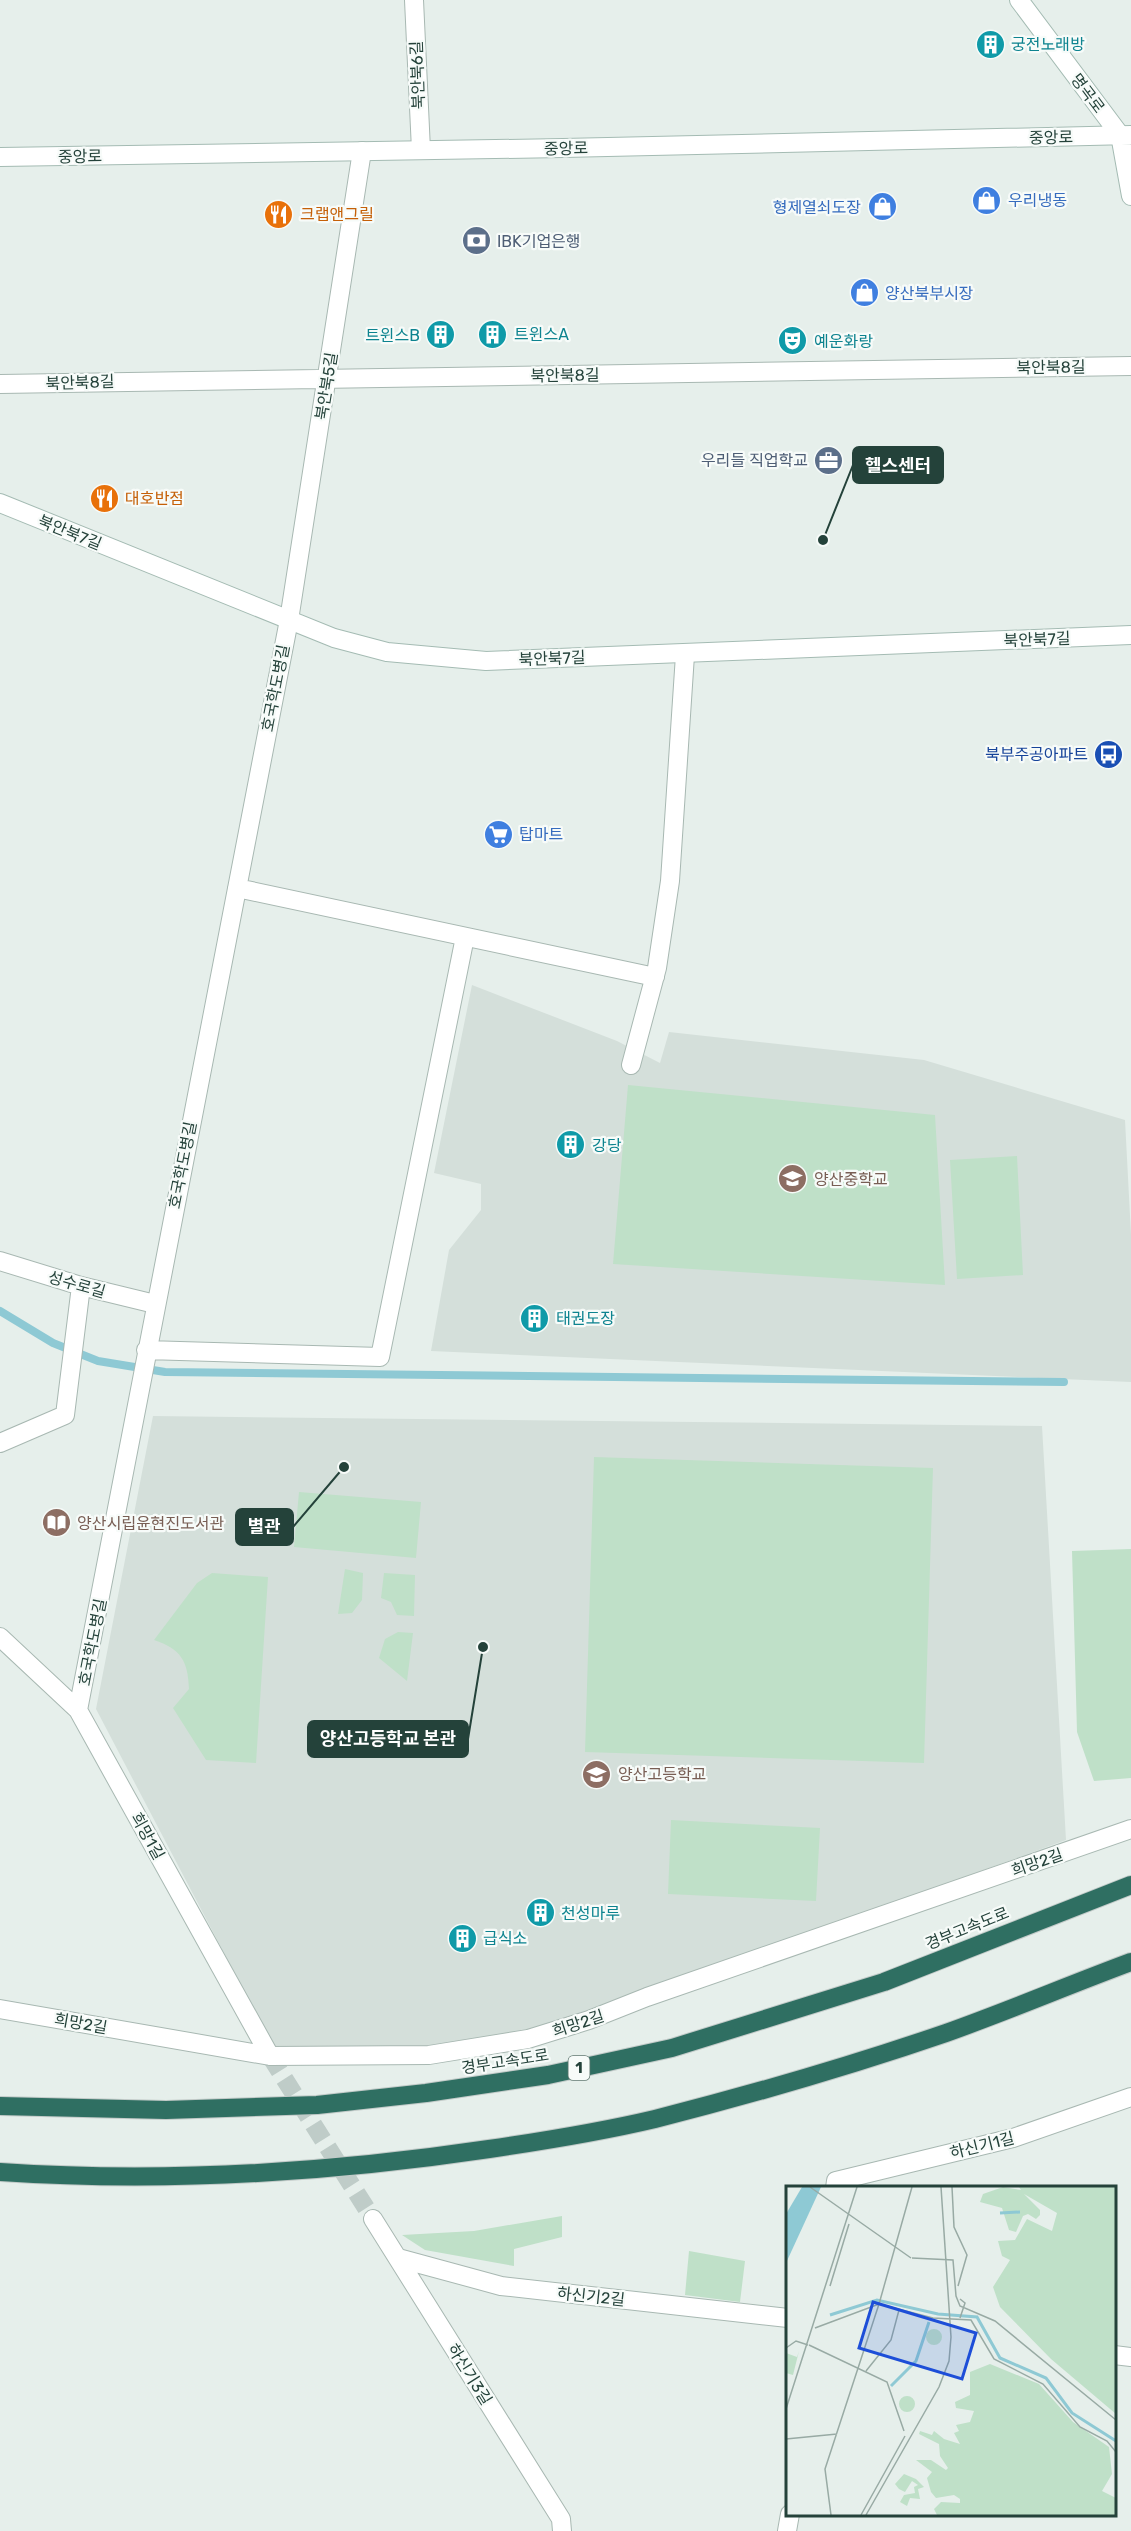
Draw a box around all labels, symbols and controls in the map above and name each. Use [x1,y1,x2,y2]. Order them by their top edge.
building icon: 궁전노래방 [974,28,1006,60]
place label: 궁전노래방 [1011,35,1085,54]
street label: 북안북6길 [407,40,428,110]
street label: 명곡로 [1067,70,1109,117]
street label: 중앙로 [1029,128,1074,147]
street label: 중앙로 [544,139,589,158]
street label: 중앙로 [58,147,103,166]
shop icon: 우리냉동 [971,184,1003,216]
shop icon: 형제열쇠도장 [866,191,898,223]
place label: 우리냉동 [1008,191,1067,210]
restaurant icon: 크랩앤그릴 [263,198,295,230]
place label: 형제열쇠도장 [773,198,861,217]
place label: 크랩앤그릴 [300,205,374,224]
bank icon: IBK기업은행 [460,225,492,257]
place label: IBK기업은행 [497,232,581,251]
shop icon: 양산북부시장 [848,277,880,309]
place label: 양산북부시장 [885,284,974,303]
building icon: 트윈스A [477,318,509,350]
building icon: 트윈스B [425,319,457,351]
place label: 트윈스A [514,325,569,344]
theatre icon: 예운화랑 [777,325,809,357]
place label: 트윈스B [365,326,420,345]
place label: 예운화랑 [814,332,873,351]
street label: 북안북5길 [312,351,341,421]
street label: 북안북8길 [1016,357,1086,378]
street label: 북안북8길 [530,365,600,386]
street label: 북안북8길 [45,372,115,393]
office icon: 우리들 직업학교 [813,444,845,476]
callout: 헬스센터 [853,447,943,483]
place label: 우리들 직업학교 [701,451,808,470]
text: 헬스센터 [865,455,931,477]
restaurant icon: 대호반점 [88,482,120,514]
place label: 대호반점 [125,489,184,508]
street label: 북안북7길 [35,511,104,554]
street label: 북안북7길 [1003,629,1071,650]
street label: 호국학도병길 [258,643,293,733]
street label: 북안북7길 [518,648,586,669]
bus stop icon: 북부주공아파트 [1093,738,1125,770]
place label: 북부주공아파트 [985,745,1088,764]
supermarket icon: 탑마트 [482,818,514,850]
place label: 탑마트 [519,825,563,844]
street label: 호국학도병길 [165,1120,200,1210]
building icon: 강당 [555,1129,587,1161]
place label: 강당 [592,1136,622,1155]
school or university icon: 양산중학교 [777,1163,809,1195]
place label: 양산중학교 [814,1170,888,1189]
street label: 성수로길 [46,1267,108,1302]
building icon: 태권도장 [519,1302,551,1334]
place label: 태권도장 [556,1309,615,1328]
library icon: 양산시립윤현진도서관 [40,1507,72,1539]
callout: 별관 [236,1509,293,1545]
place label: 양산시립윤현진도서관 [77,1514,224,1533]
text: 별관 [247,1516,281,1538]
street label: 호국학도병길 [75,1597,110,1687]
callout: 양산고등학교 본관 [308,1721,468,1757]
text: 양산고등학교 본관 [320,1728,457,1750]
school or university icon: 양산고등학교 [581,1758,613,1790]
place label: 양산고등학교 [618,1765,706,1784]
street label: 희망1길 [127,1809,168,1863]
street label: 희망2길 [1009,1845,1066,1880]
building icon: 천성마루 [524,1897,556,1929]
street label: 경부고속도로 [923,1903,1012,1954]
place label: 천성마루 [561,1904,620,1923]
building icon: 급식소 [446,1922,478,1954]
place label: 급식소 [483,1929,527,1948]
street label: 희망2길 [550,2006,607,2041]
street label: 희망2길 [53,2009,109,2037]
street label: 경부고속도로 [460,2045,550,2078]
road number: 1 [568,2056,590,2080]
street label: 하신기1길 [948,2128,1016,2163]
inset map [786,2186,1116,2516]
street label: 하신기2길 [556,2283,626,2310]
street label: 하신기3길 [443,2340,496,2408]

